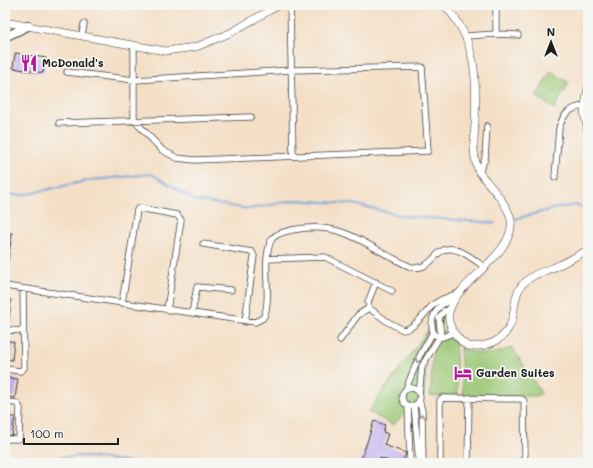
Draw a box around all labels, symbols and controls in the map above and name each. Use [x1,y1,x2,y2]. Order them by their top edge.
north arrow [531,22,571,62]
text: N [547,24,555,39]
restaurant icon: McDonald's [19,53,39,73]
place label: McDonald's [42,55,104,70]
one-way arrow [414,356,422,363]
hotel icon: Garden Suites [453,363,473,383]
place label: Garden Suites [476,365,555,380]
one-way arrow [418,414,427,420]
scale bar [24,420,118,446]
text: 100 m [30,425,64,441]

